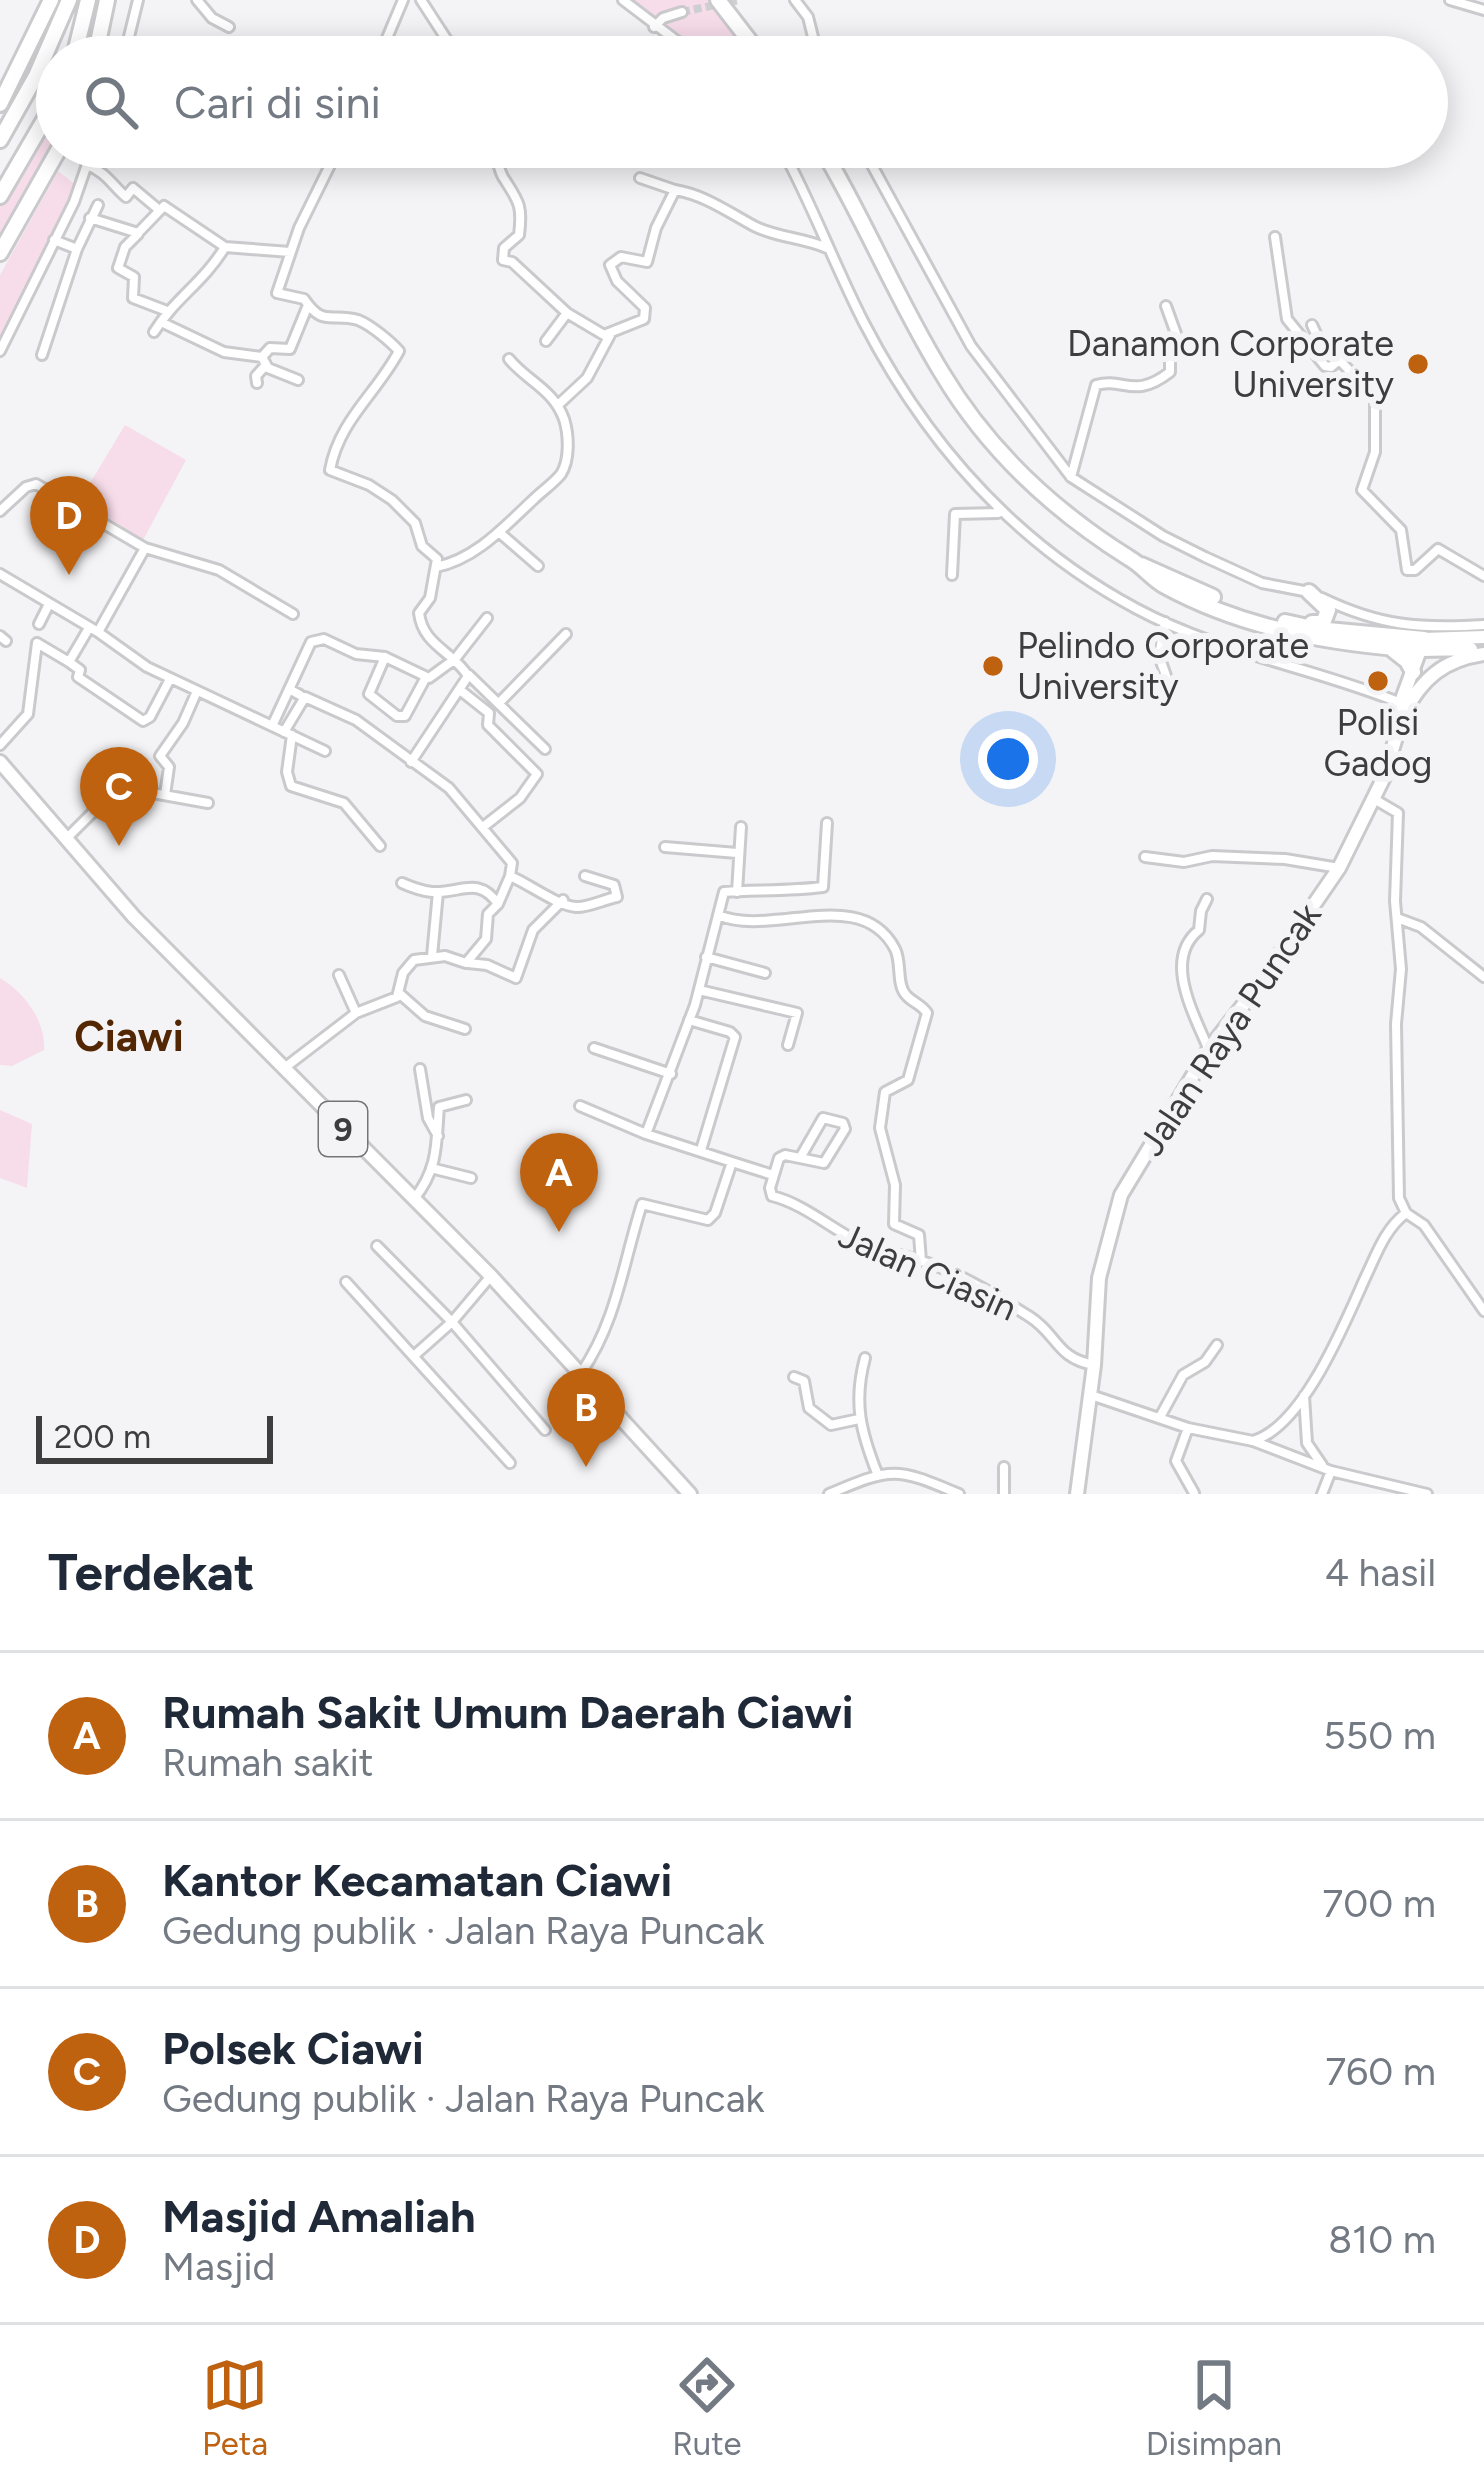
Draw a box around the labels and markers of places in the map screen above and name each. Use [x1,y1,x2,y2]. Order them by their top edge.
place label: Danamon Corporate University [1067,322,1394,406]
marker: Danamon Corporate University [1405,351,1431,377]
pin: D [30,476,108,575]
place label: Pelindo Corporate University [1017,624,1309,708]
marker: Pelindo Corporate University [980,653,1006,679]
marker: Polisi Gadog [1365,668,1391,694]
place label: Polisi Gadog [1324,701,1432,785]
pin: C [80,747,158,846]
pin: A [520,1133,598,1232]
pin: B [547,1368,625,1467]

